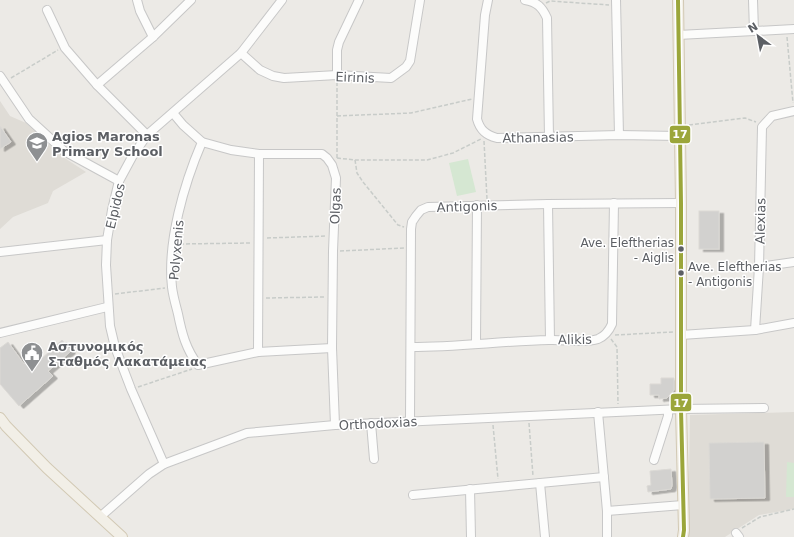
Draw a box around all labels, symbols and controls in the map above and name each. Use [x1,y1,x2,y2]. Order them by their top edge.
north arrow [738,16,778,56]
text: N [746,20,760,36]
street label: Eirinis [335,69,375,86]
line badge: 17 [669,125,691,144]
text: 17 [672,128,688,141]
place label: Agios Maronas Primary School [52,129,163,159]
street label: Athanasias [502,129,574,146]
school or university icon: Agios Maronas Primary School [24,130,50,163]
street label: Elpidos [103,181,128,231]
street label: Olgas [327,187,344,225]
street label: Alexias [753,197,768,244]
street label: Antigonis [436,198,498,215]
street label: Polyxenis [166,219,187,281]
place label: Ave. Eleftherias - Aiglis [581,236,674,265]
marker: Ave. Eleftherias - Aiglis [676,244,686,254]
place label: Ave. Eleftherias - Antigonis [688,260,782,289]
marker: Ave. Eleftherias - Antigonis [676,268,686,278]
street label: Alikis [558,332,592,347]
place label: Αστυνομικός Σταθμός Λακατάμειας [48,339,207,369]
public building icon: Αστυνομικός Σταθμός Λακατάμειας [19,340,45,373]
line badge: 17 [670,393,692,412]
text: 17 [673,397,689,410]
street label: Orthodoxias [338,414,418,433]

